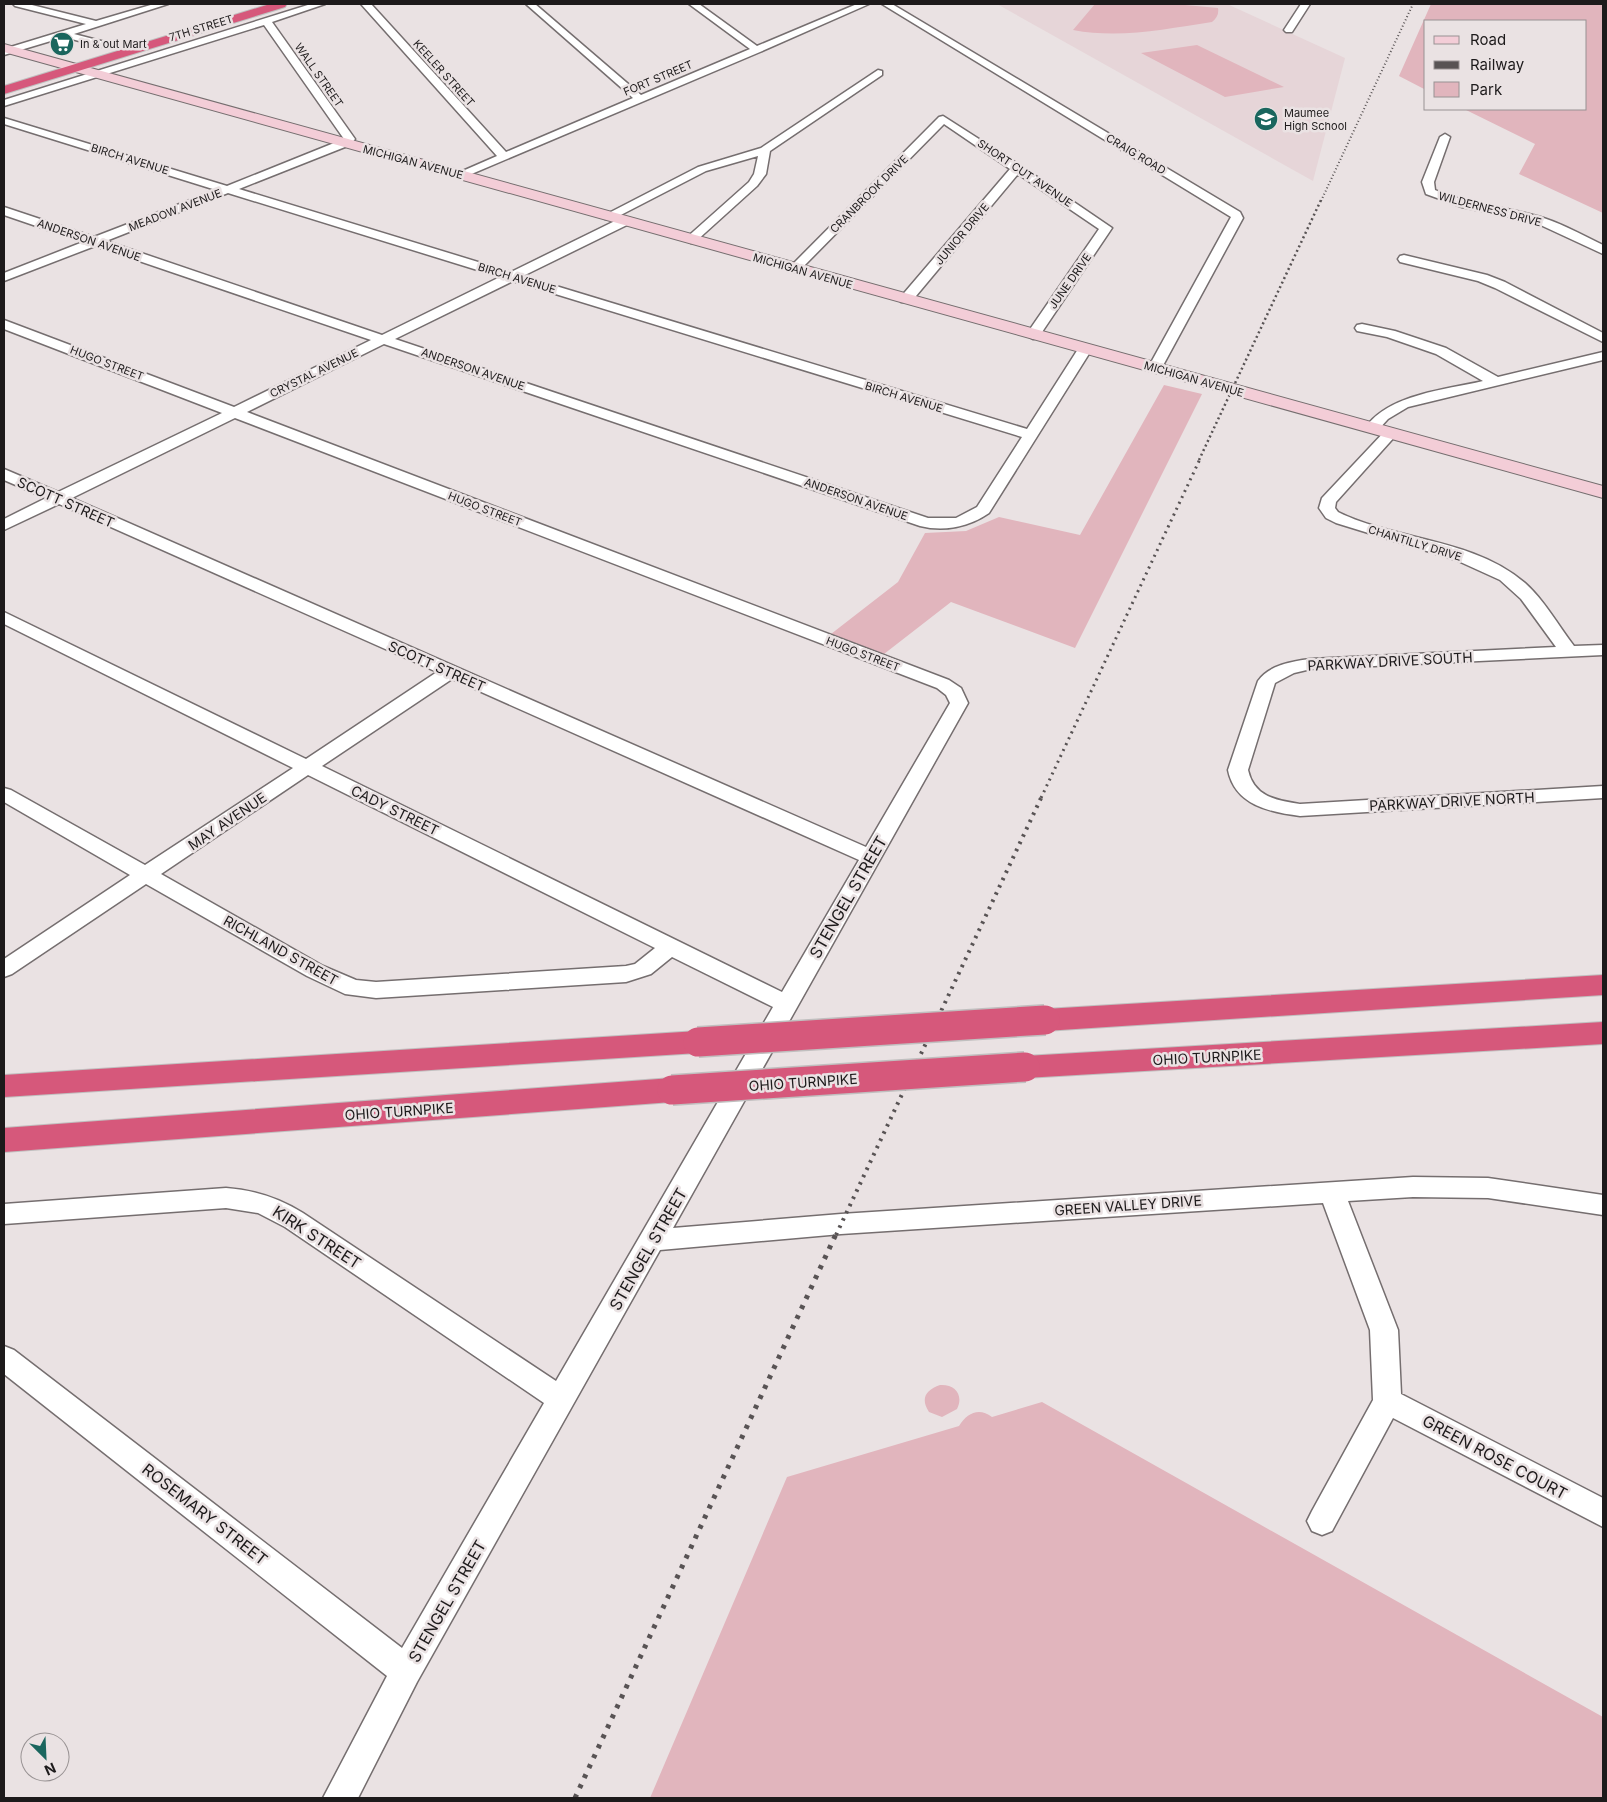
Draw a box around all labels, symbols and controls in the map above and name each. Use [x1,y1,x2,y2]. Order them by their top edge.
street label: 7TH STREET [167,12,235,44]
legend [1424,20,1587,110]
text: Road [1470,30,1506,49]
supermarket icon: In & out Mart [49,31,75,57]
place label: In & out Mart [80,37,147,51]
street label: KEELER STREET [410,37,478,109]
street label: WALL STREET [292,40,346,110]
text: Railway [1470,55,1525,74]
street label: FORT STREET [621,57,695,99]
text: Park [1470,80,1503,99]
school or university icon: Maumee High School [1253,106,1279,132]
place label: Maumee High School [1284,106,1347,133]
street label: CRAIG ROAD [1103,131,1169,177]
street label: SHORT CUT AVENUE [975,136,1075,210]
street label: BIRCH AVENUE [89,141,171,177]
street label: MICHIGAN AVENUE [361,142,465,182]
street label: CRANBROOK DRIVE [827,152,911,236]
street label: MEADOW AVENUE [126,186,224,234]
street label: WILDERNESS DRIVE [1437,189,1543,229]
street label: JUNIOR DRIVE [932,200,992,268]
street label: ANDERSON AVENUE [35,216,143,264]
street label: MICHIGAN AVENUE [752,250,854,292]
street label: JUNE DRIVE [1046,251,1094,311]
street label: BIRCH AVENUE [476,260,558,296]
street label: HUGO STREET [68,343,146,383]
street label: ANDERSON AVENUE [419,345,527,393]
street label: CRYSTAL AVENUE [268,346,360,400]
street label: MICHIGAN AVENUE [1143,358,1245,400]
street label: BIRCH AVENUE [863,379,945,415]
street label: SCOTT STREET [15,473,117,531]
street label: ANDERSON AVENUE [802,475,910,523]
street label: HUGO STREET [446,489,524,529]
street label: CHANTILLY DRIVE [1367,522,1463,564]
street label: HUGO STREET [824,634,902,674]
street label: SCOTT STREET [386,637,488,695]
street label: PARKWAY DRIVE SOUTH [1307,648,1473,674]
street label: CADY STREET [348,781,442,839]
street label: PARKWAY DRIVE NORTH [1369,788,1535,814]
street label: MAY AVENUE [185,789,269,853]
street label: STENGEL STREET [805,832,891,962]
street label: RICHLAND STREET [221,911,341,989]
street label: OHIO TURNPIKE [1152,1046,1262,1068]
street label: OHIO TURNPIKE [748,1070,858,1094]
street label: OHIO TURNPIKE [344,1099,454,1123]
street label: STENGEL STREET [605,1184,691,1314]
street label: GREEN VALLEY DRIVE [1054,1191,1202,1219]
street label: KIRK STREET [269,1201,365,1273]
street label: GREEN ROSE COURT [1419,1410,1571,1504]
street label: ROSEMARY STREET [138,1459,272,1569]
street label: STENGEL STREET [404,1536,490,1666]
north arrow [20,1732,70,1782]
text: N [42,1759,59,1779]

